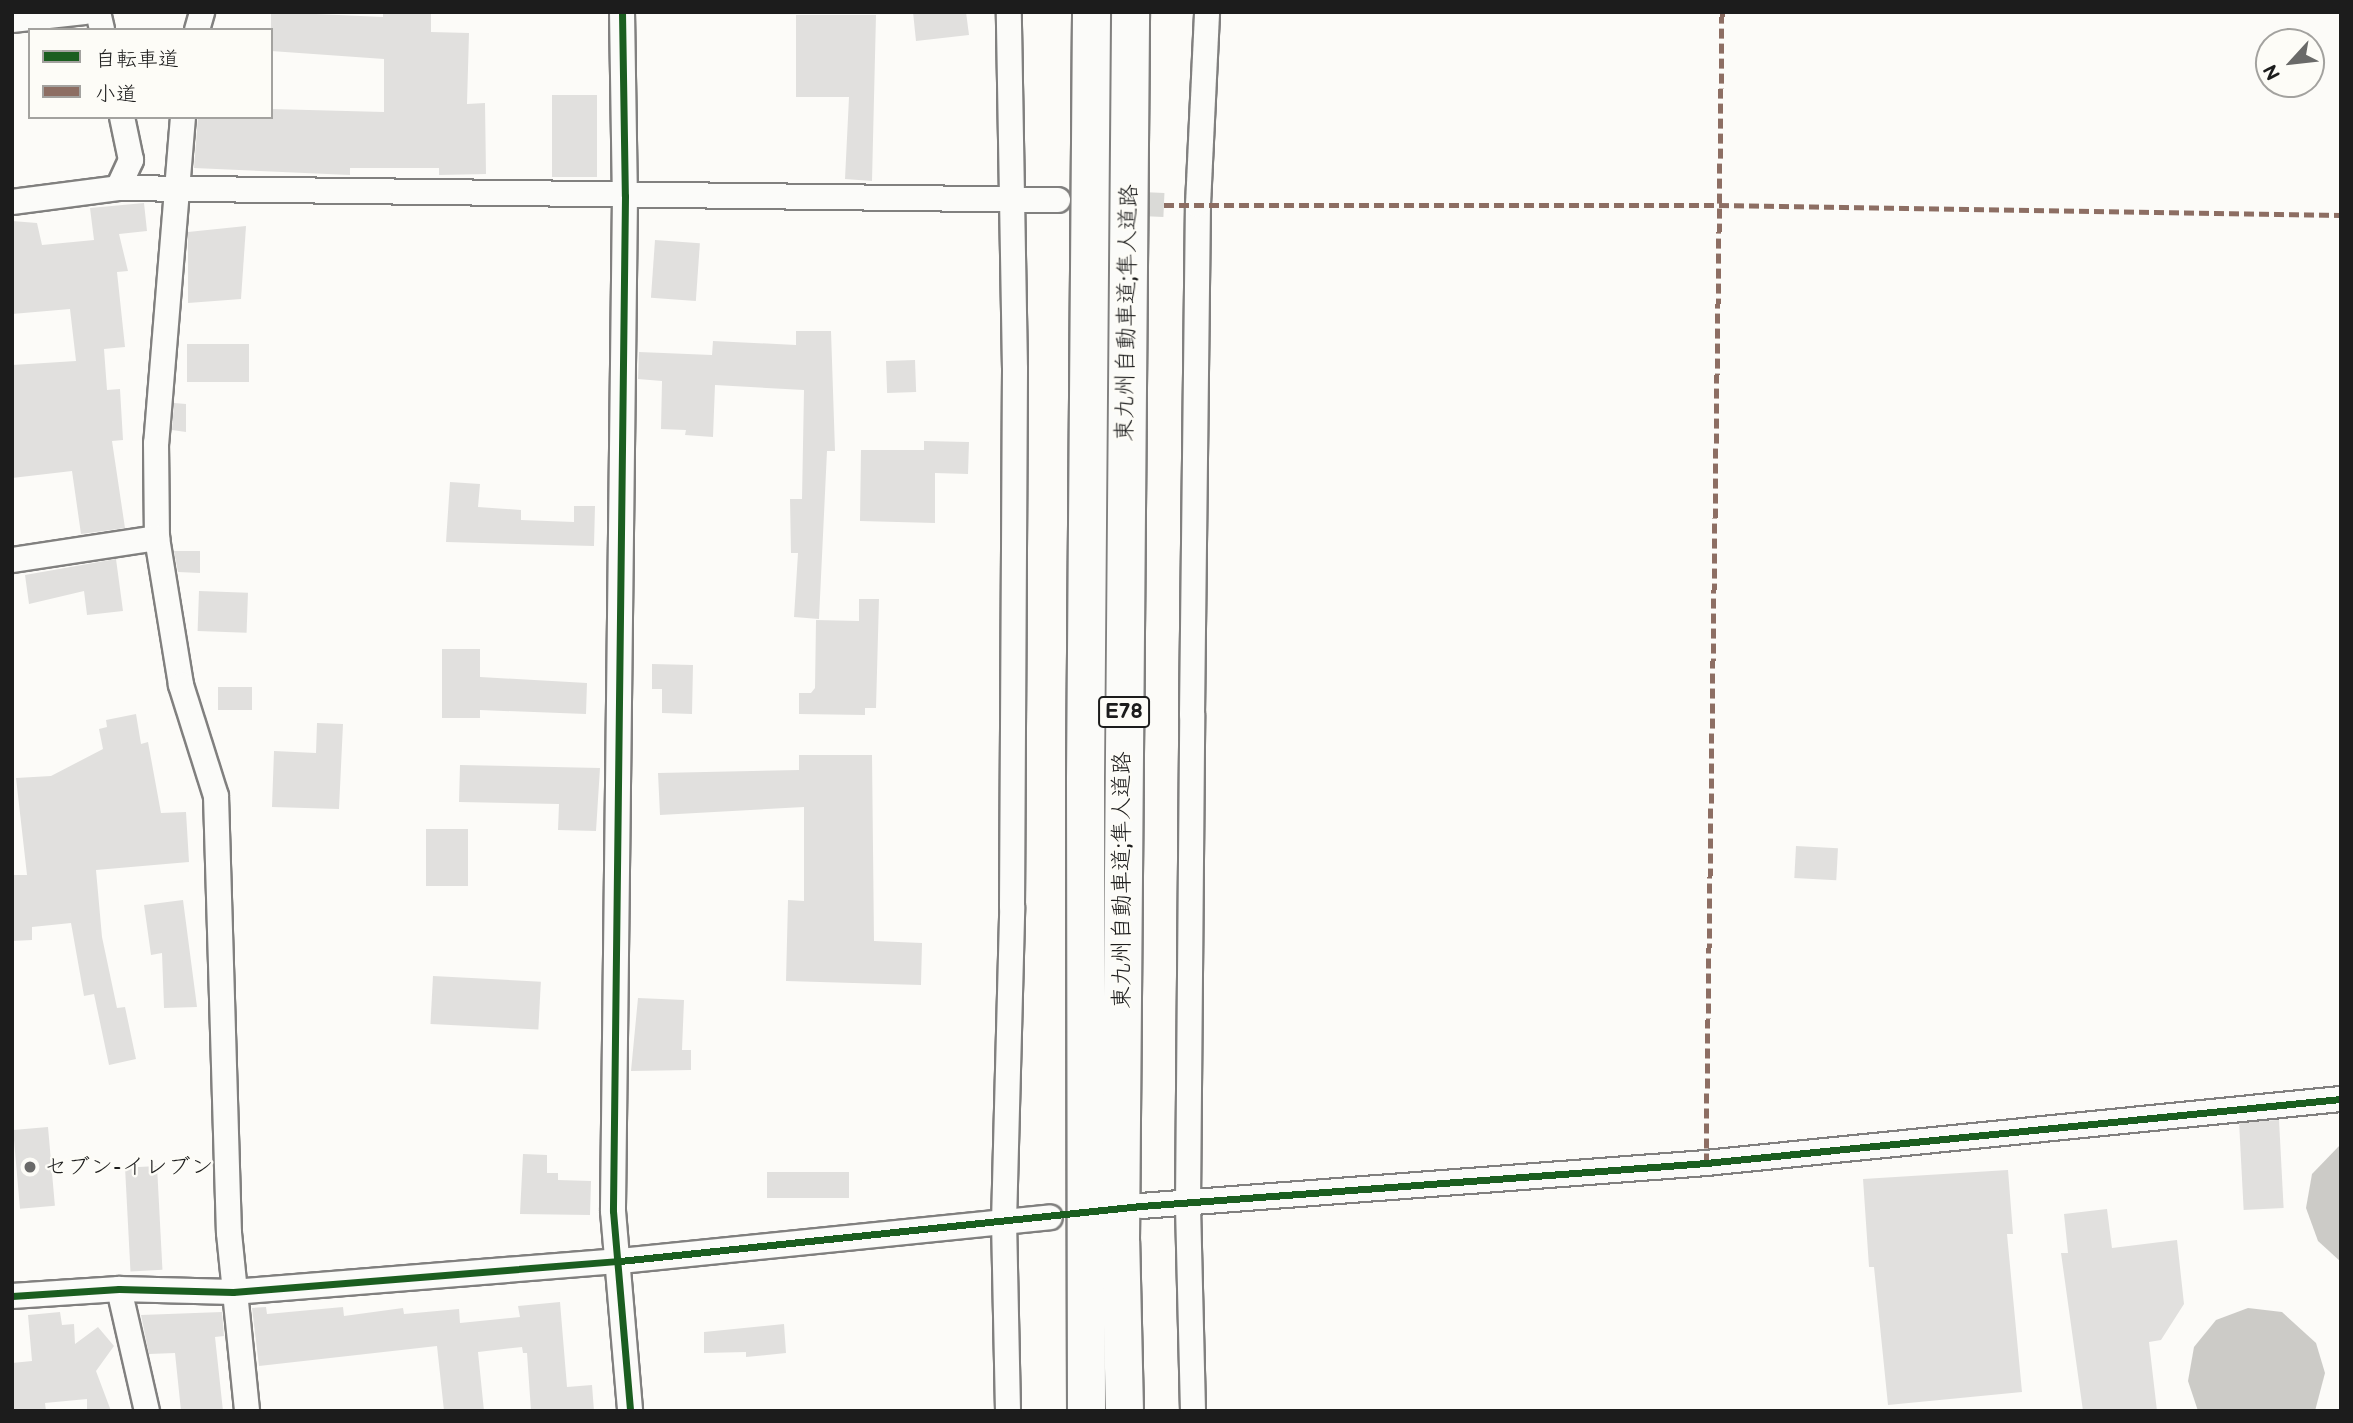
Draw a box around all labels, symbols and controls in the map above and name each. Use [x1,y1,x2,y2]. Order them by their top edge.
legend [28,28,273,119]
north arrow [2255,28,2325,98]
text: 自転車道 [95,47,179,72]
text: N [2259,60,2286,83]
text: 小道 [95,82,137,107]
street label: 東九州自動車道;隼人道路 [1111,184,1143,442]
road number: E78 [1098,694,1150,730]
street label: 東九州自動車道;隼人道路 [1108,751,1136,1009]
place label: セブン-イレブン [44,1153,213,1181]
marker: セブン-イレブン [22,1159,38,1175]

